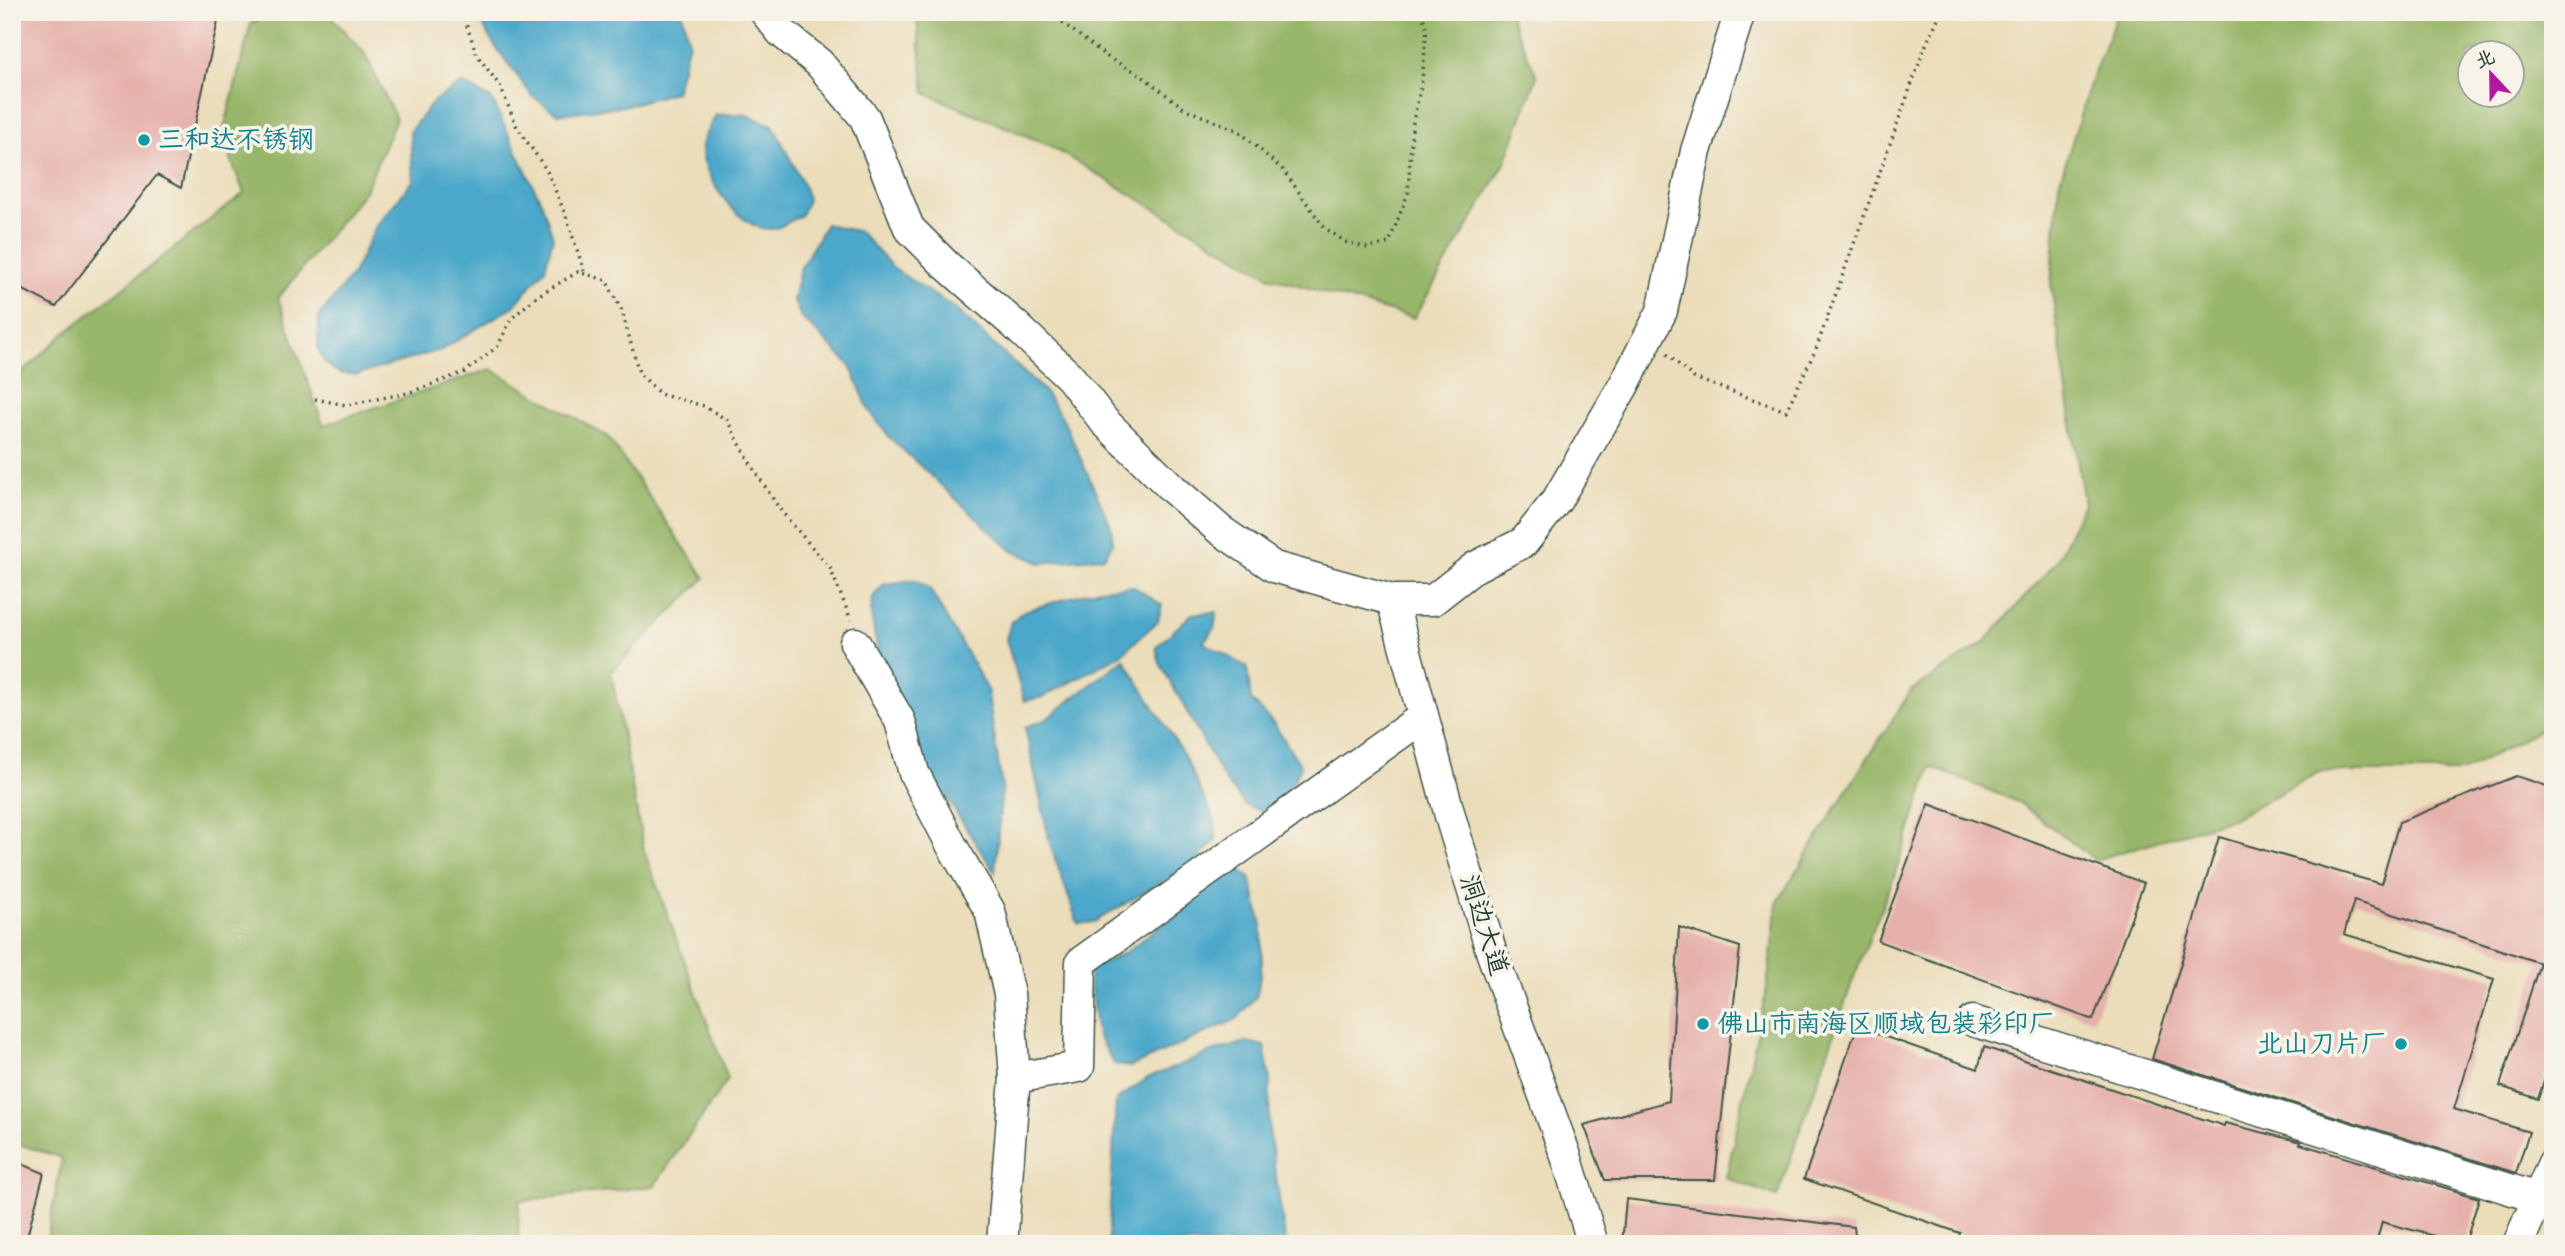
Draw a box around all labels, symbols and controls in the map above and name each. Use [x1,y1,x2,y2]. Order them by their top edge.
north arrow [2456,38,2526,108]
text: 北 [2472,45,2498,73]
place label: 三和达不锈钢 [158,125,314,155]
marker: 三和达不锈钢 [136,132,152,148]
street label: 洞边大道 [1454,871,1514,979]
place label: 佛山市南海区顺域包装彩印厂 [1717,1009,2055,1039]
marker: 佛山市南海区顺域包装彩印厂 [1695,1016,1711,1032]
place label: 北山刀片厂 [2257,1029,2387,1059]
marker: 北山刀片厂 [2393,1036,2409,1052]

